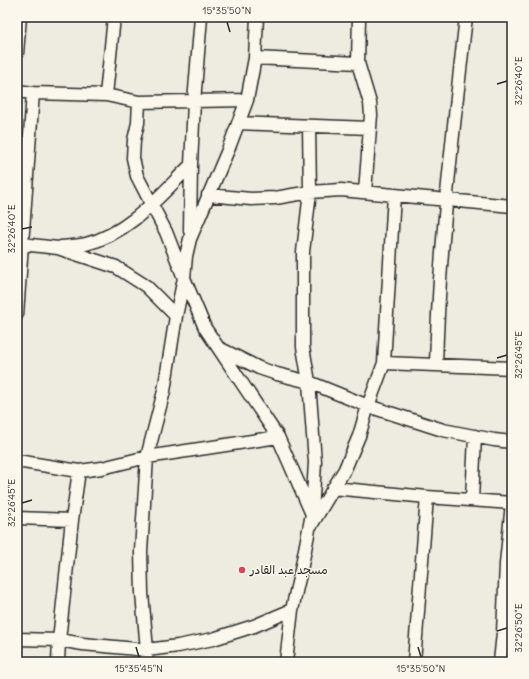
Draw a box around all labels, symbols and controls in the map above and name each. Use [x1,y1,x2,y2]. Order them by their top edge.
text: 15°35'50"N [202,4,252,17]
text: 32°26'40"E [512,56,525,106]
text: 32°26'40"E [5,204,18,254]
text: 32°26'45"E [512,331,525,379]
text: 32°26'45"E [5,479,18,527]
place label: مسجد عبد القادر [249,562,328,578]
marker: مسجد عبد القادر [237,565,247,575]
text: 32°26'50"E [512,603,525,653]
text: 15°35'45"N [115,662,163,675]
text: 15°35'50"N [396,662,446,675]

